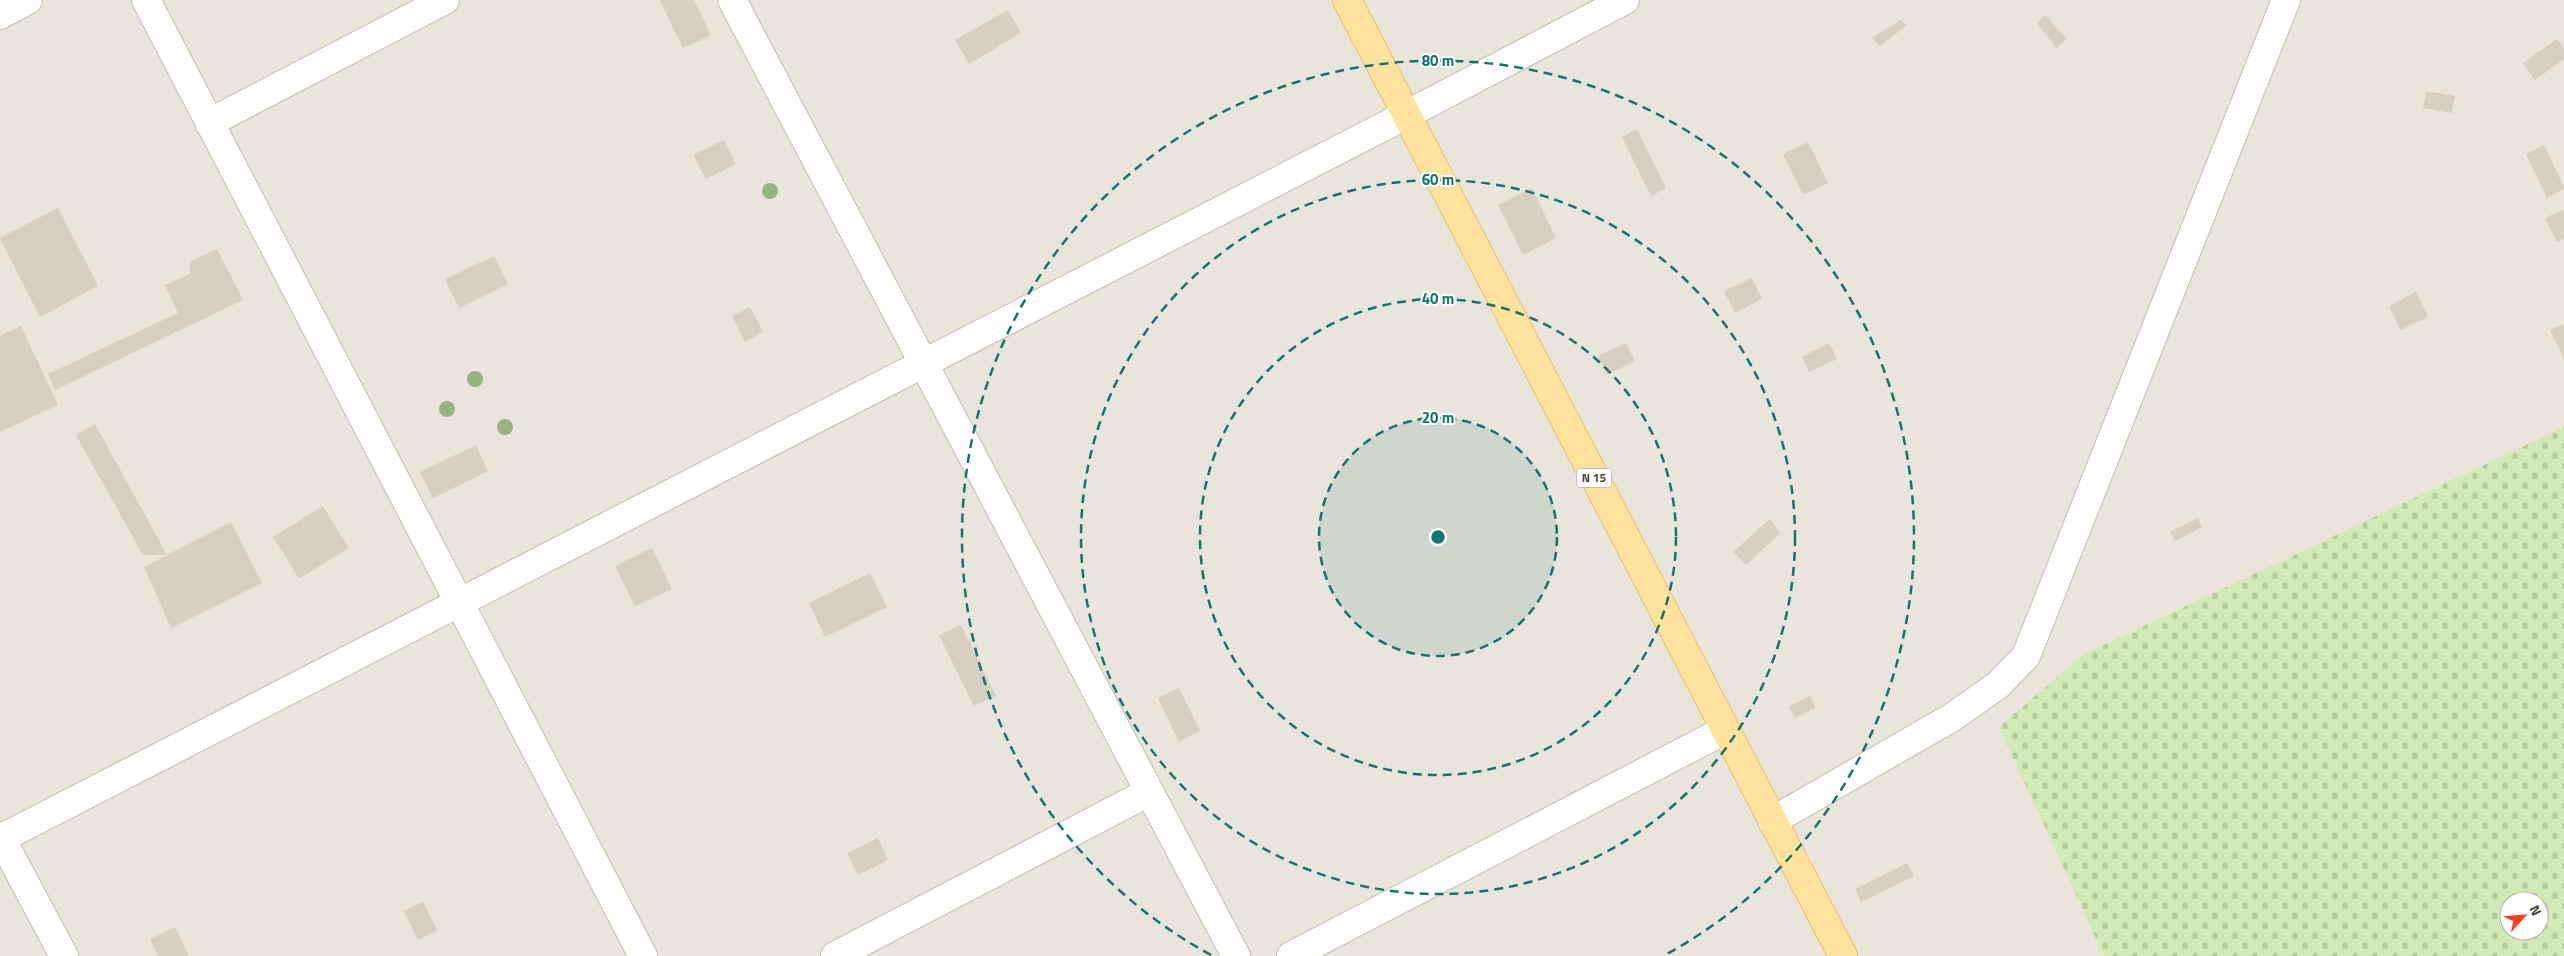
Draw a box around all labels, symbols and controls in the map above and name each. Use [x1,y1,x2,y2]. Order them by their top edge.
text: 80 m [1422,49,1454,72]
text: 60 m [1422,168,1454,191]
text: 40 m [1422,287,1454,310]
text: 20 m [1422,406,1454,429]
road number: N 15 [1576,468,1612,488]
centre of rings [1429,528,1447,546]
north arrow [2499,891,2549,941]
text: N [2525,901,2548,919]

